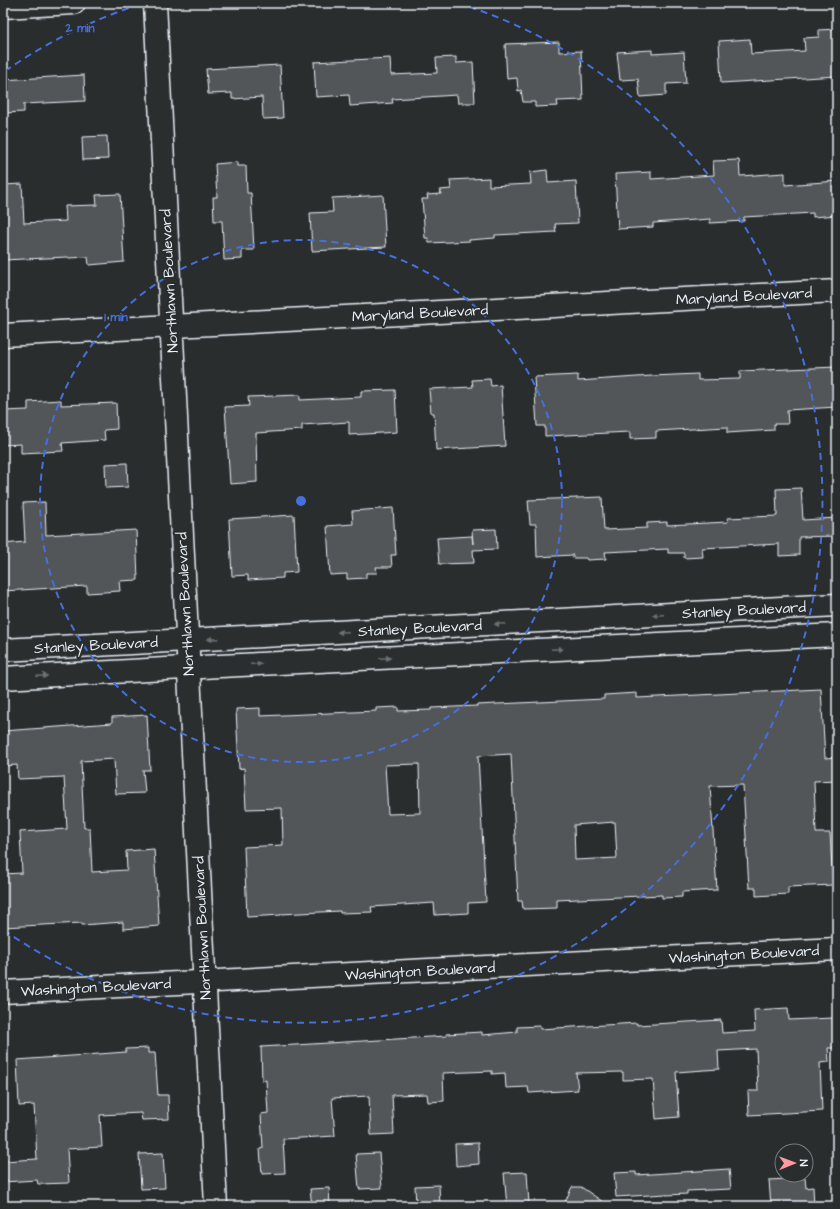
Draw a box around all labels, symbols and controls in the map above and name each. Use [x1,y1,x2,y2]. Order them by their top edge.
text: 2 min [65,20,94,37]
street label: Northlawn Boulevard [155,208,184,353]
street label: Maryland Boulevard [675,282,813,312]
street label: Maryland Boulevard [351,299,489,329]
text: 1 min [104,309,128,326]
centre of rings [294,494,308,508]
street label: Northlawn Boulevard [171,531,200,676]
street label: Stanley Boulevard [681,597,807,625]
one-way arrow [651,612,664,618]
street label: Stanley Boulevard [357,615,483,643]
one-way arrow [494,620,507,627]
one-way arrow [337,628,349,635]
street label: Stanley Boulevard [33,632,159,660]
one-way arrow [207,635,219,642]
one-way arrow [551,646,563,653]
one-way arrow [379,654,391,661]
one-way arrow [250,660,262,667]
one-way arrow [36,672,48,679]
street label: Northlawn Boulevard [188,855,217,1000]
street label: Washington Boulevard [668,940,820,970]
street label: Washington Boulevard [344,957,496,987]
street label: Washington Boulevard [20,973,172,1003]
north arrow [774,1143,814,1183]
text: N [796,1159,811,1167]

